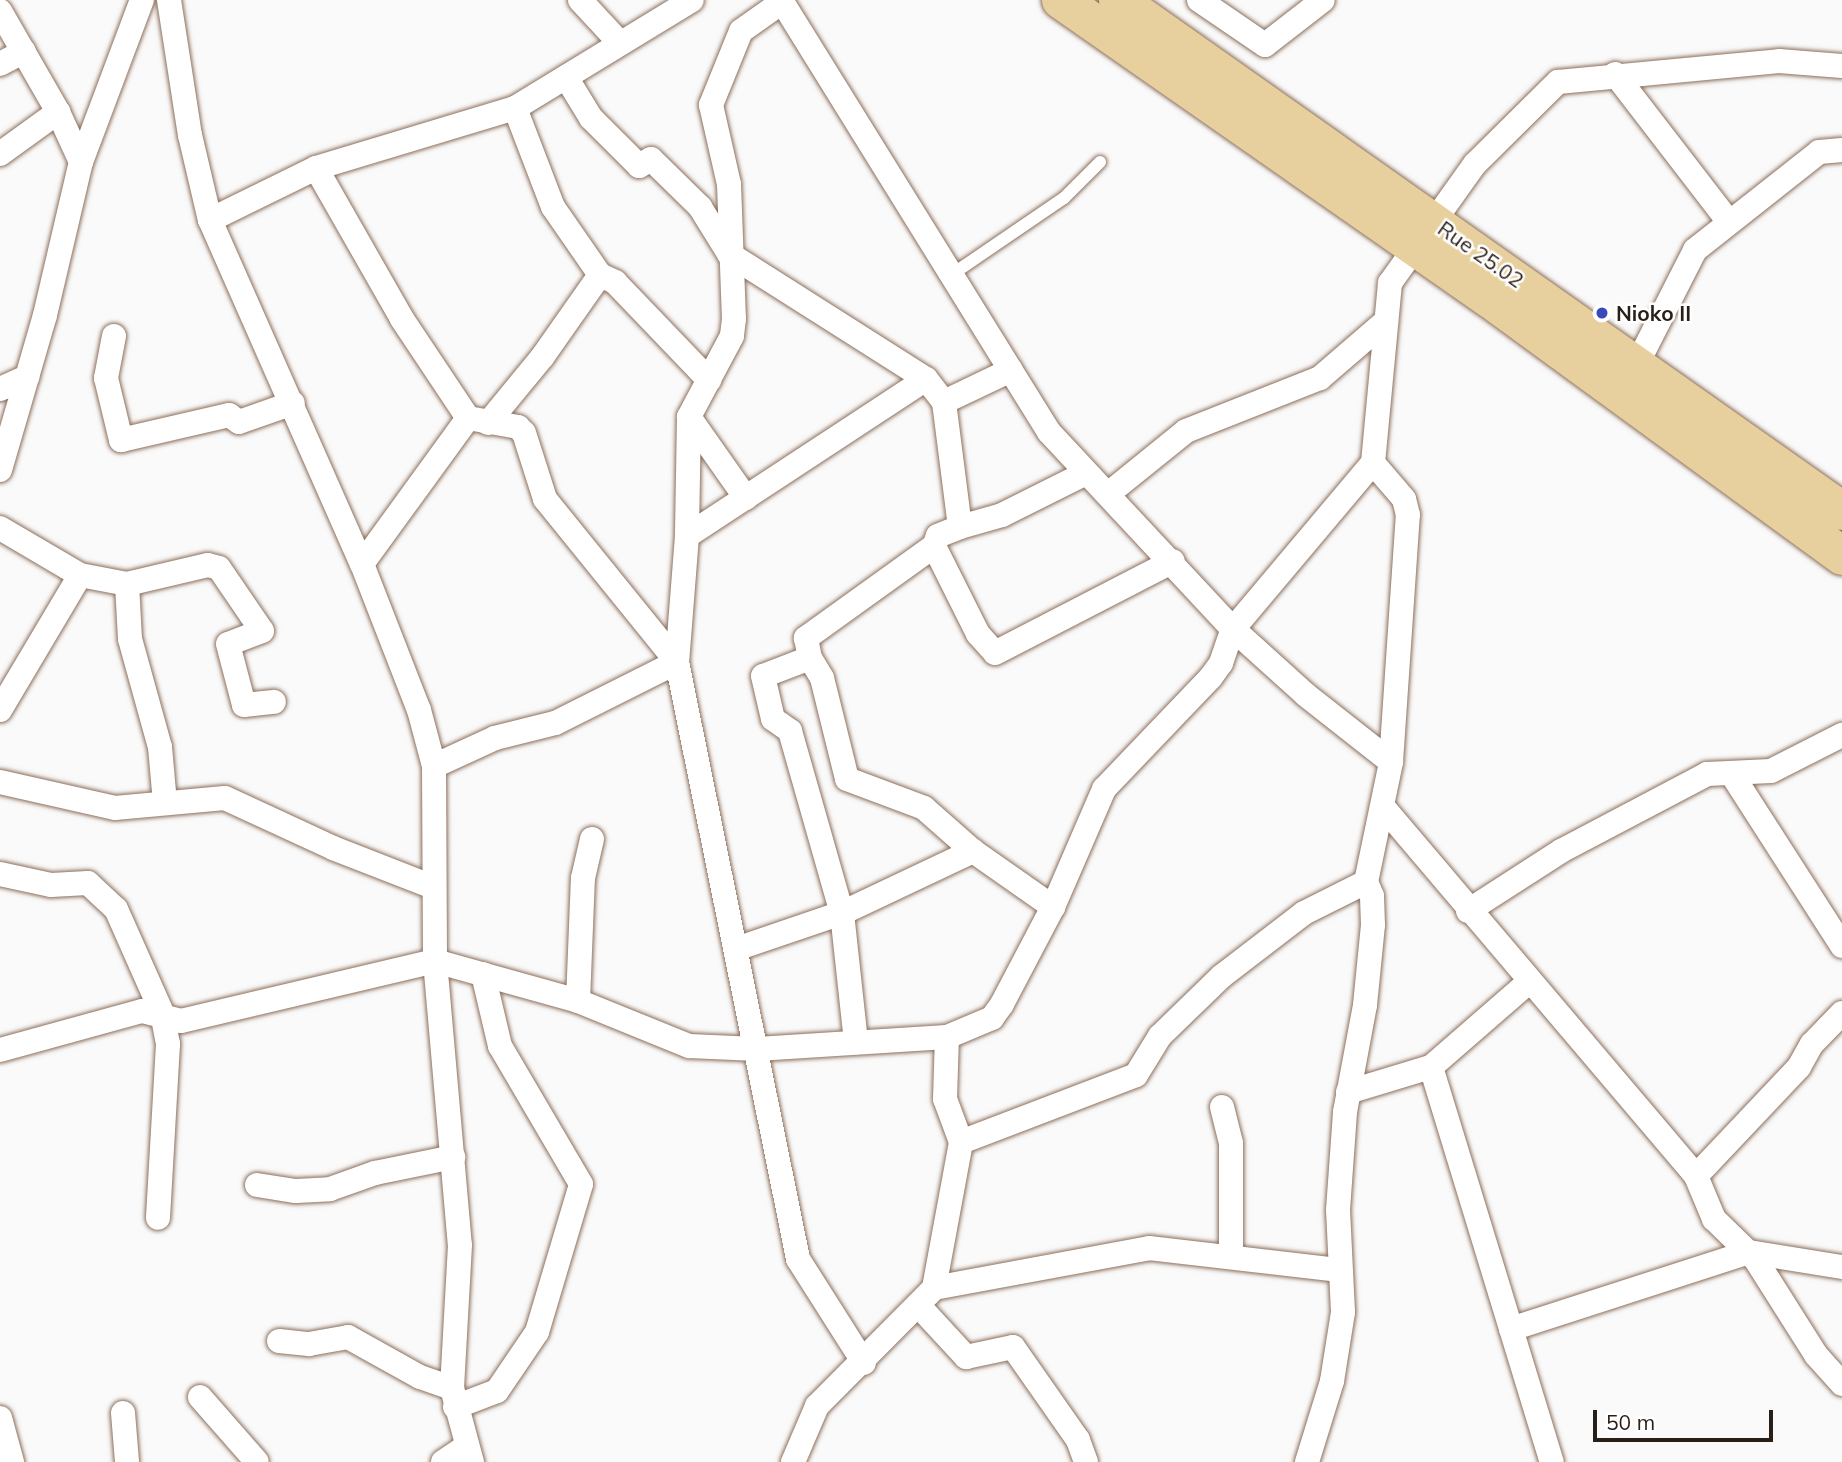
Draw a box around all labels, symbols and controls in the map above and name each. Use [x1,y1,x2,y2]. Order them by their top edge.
street label: Rue 25.02 [1433,215,1529,293]
place label: Nioko II [1616,300,1691,326]
marker: Nioko II [1594,305,1610,321]
scale bar [1597,1396,1777,1440]
text: 50 m [1606,1409,1655,1435]

